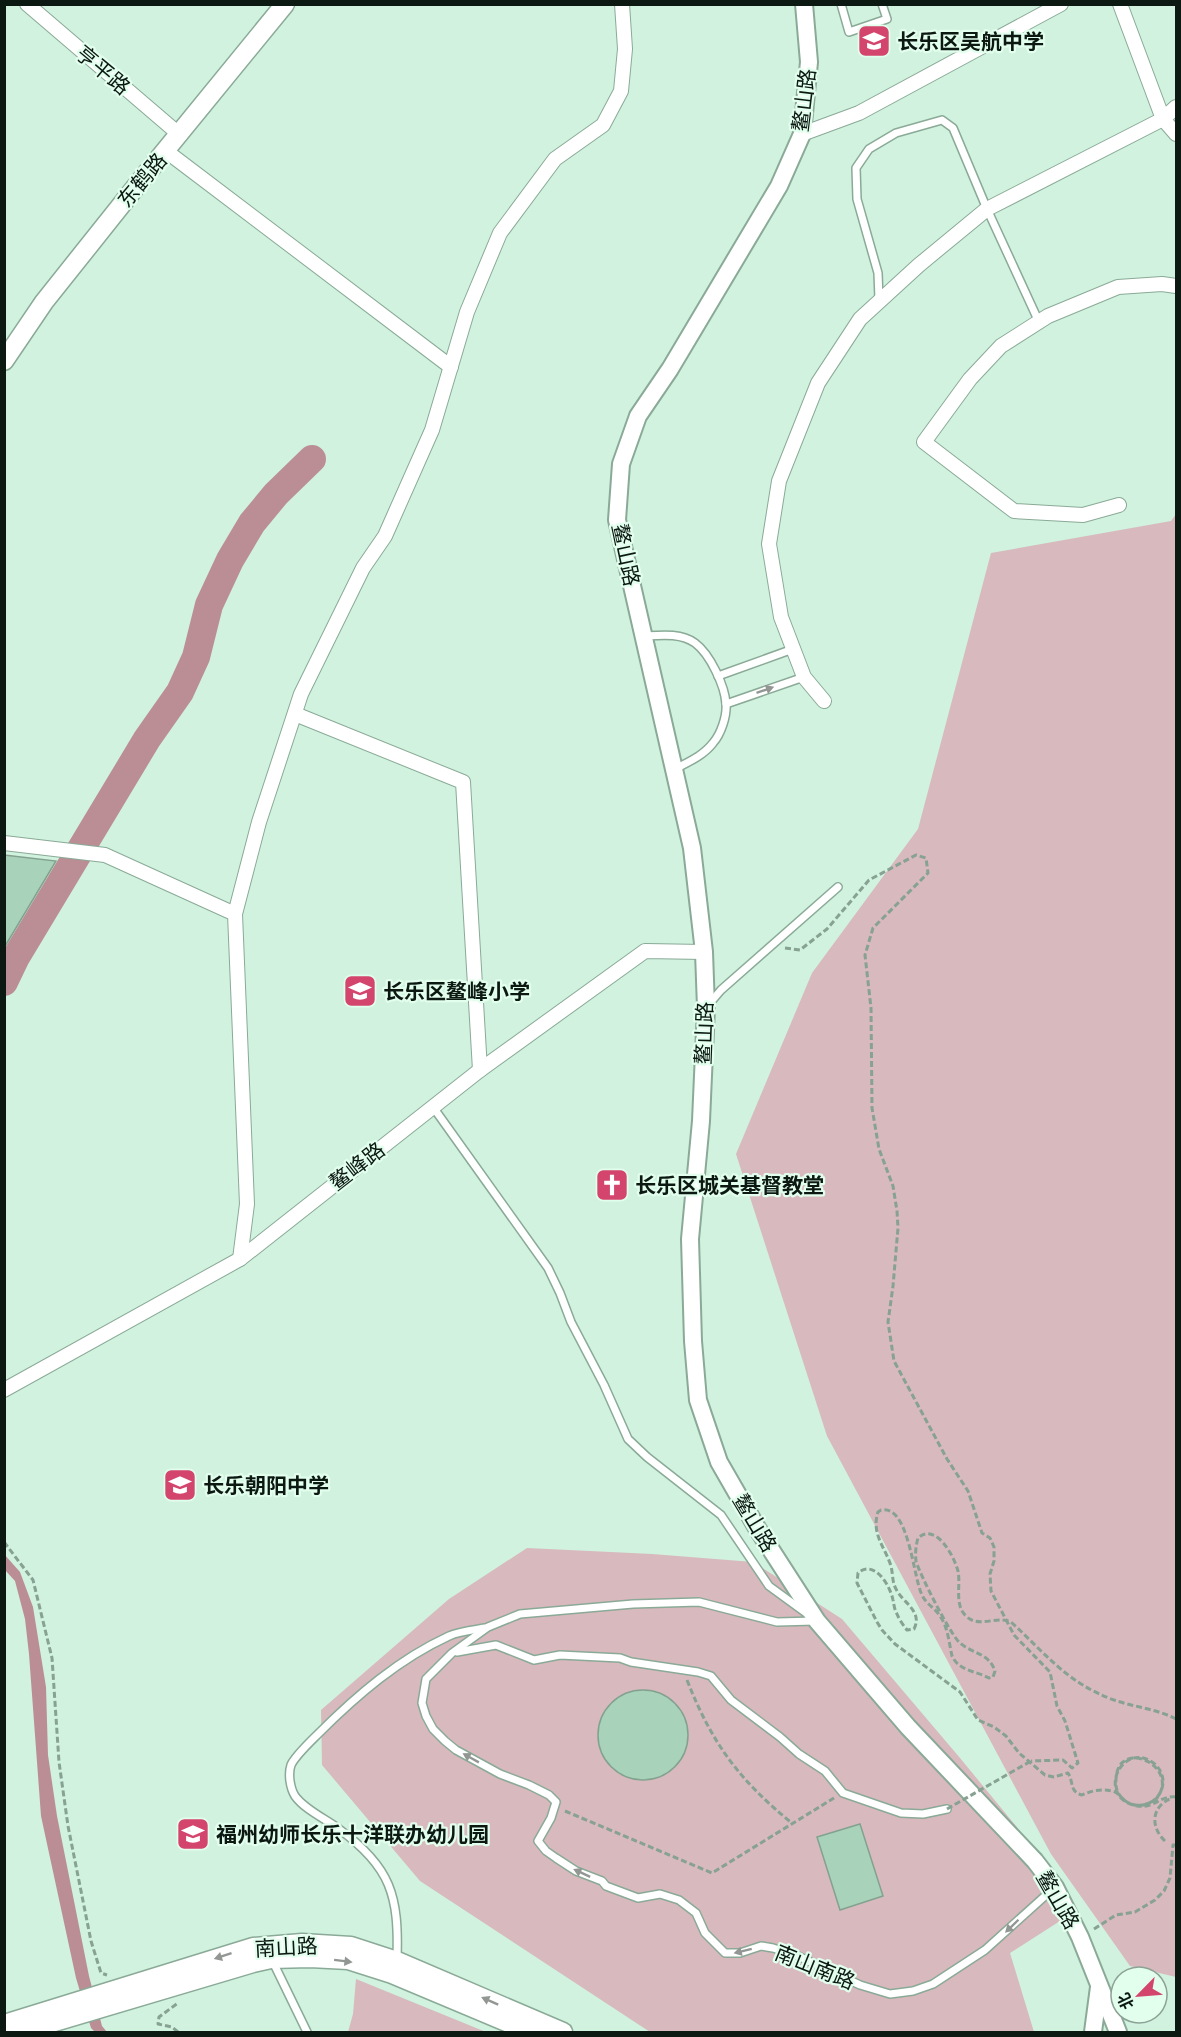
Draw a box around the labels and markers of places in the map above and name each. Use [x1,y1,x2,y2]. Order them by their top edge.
school or university icon: 长乐区吴航中学 [856,23,892,59]
place label: 长乐区吴航中学 [897,29,1044,54]
school or university icon: 长乐区鳌峰小学 [342,973,378,1009]
place label: 长乐区鳌峰小学 [383,979,530,1004]
church icon: 长乐区城关基督教堂 [594,1167,630,1203]
place label: 长乐区城关基督教堂 [635,1173,824,1198]
school or university icon: 长乐朝阳中学 [162,1467,198,1503]
place label: 长乐朝阳中学 [203,1473,329,1498]
school or university icon: 福州幼师长乐十洋联办幼儿园 [175,1816,211,1852]
place label: 福州幼师长乐十洋联办幼儿园 [216,1822,489,1847]

